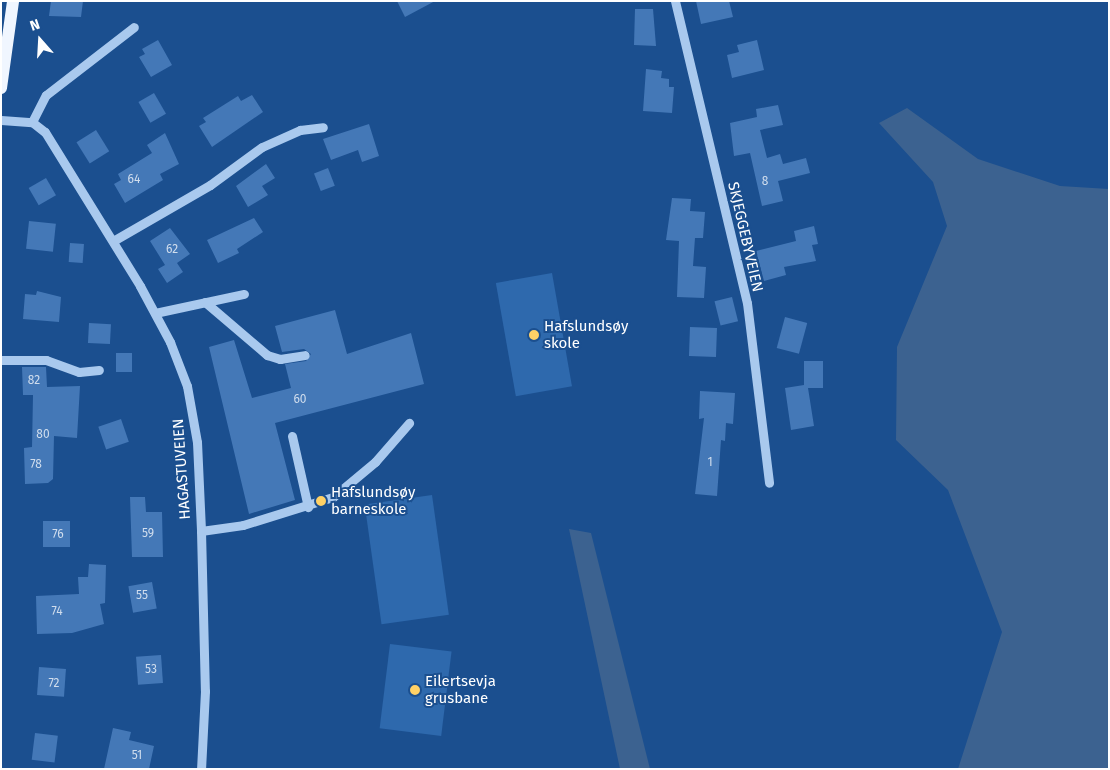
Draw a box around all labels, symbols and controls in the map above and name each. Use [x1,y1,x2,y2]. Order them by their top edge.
north arrow [15,15,65,65]
text: N [28,16,42,35]
house number: 64 [128,173,140,187]
house number: 8 [762,175,768,189]
street label: SKJEGGEBYVEIEN [724,180,766,294]
house number: 62 [166,243,178,257]
place label: Hafslundsøy skole [544,317,628,352]
marker: Hafslundsøy skole [528,329,540,341]
house number: 82 [28,374,40,388]
house number: 60 [293,393,307,407]
street label: HAGASTUVEIEN [169,418,195,520]
house number: 80 [36,428,50,442]
house number: 1 [707,456,713,470]
house number: 78 [30,458,42,472]
place label: Hafslundsøy barneskole [331,483,415,518]
marker: Hafslundsøy barneskole [315,495,327,507]
house number: 59 [142,527,154,541]
house number: 76 [52,528,64,542]
house number: 55 [136,589,148,603]
house number: 74 [51,605,63,619]
house number: 53 [145,663,157,677]
place label: Eilertsevja grusbane [425,672,496,707]
house number: 72 [48,677,60,691]
marker: Eilertsevja grusbane [409,684,421,696]
house number: 51 [132,749,142,763]

